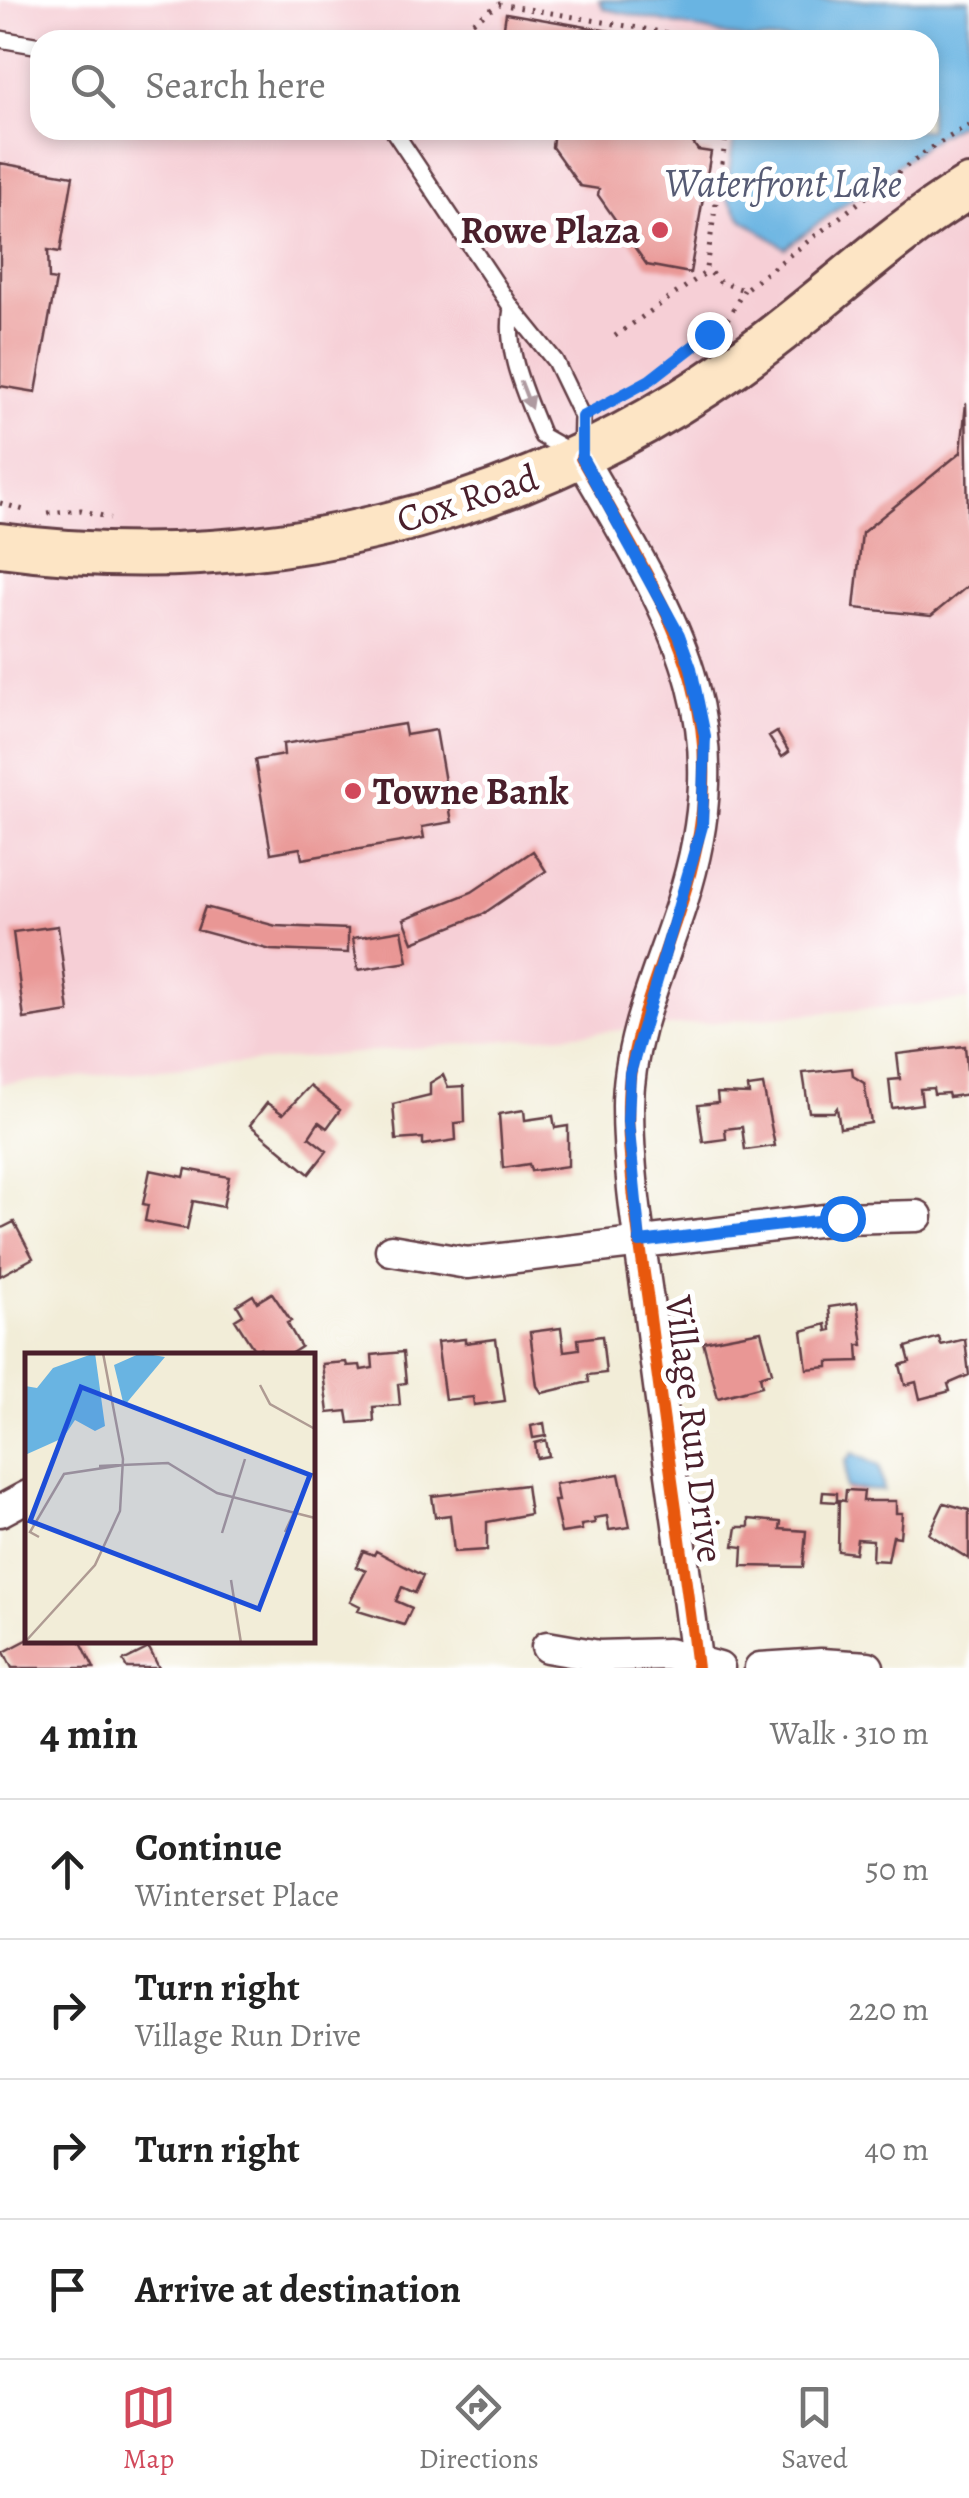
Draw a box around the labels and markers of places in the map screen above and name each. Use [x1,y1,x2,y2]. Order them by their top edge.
place label: Rowe Plaza [460,204,641,256]
marker: Rowe Plaza [649,219,671,241]
place label: Towne Bank [373,765,569,817]
marker: Towne Bank [342,780,364,802]

